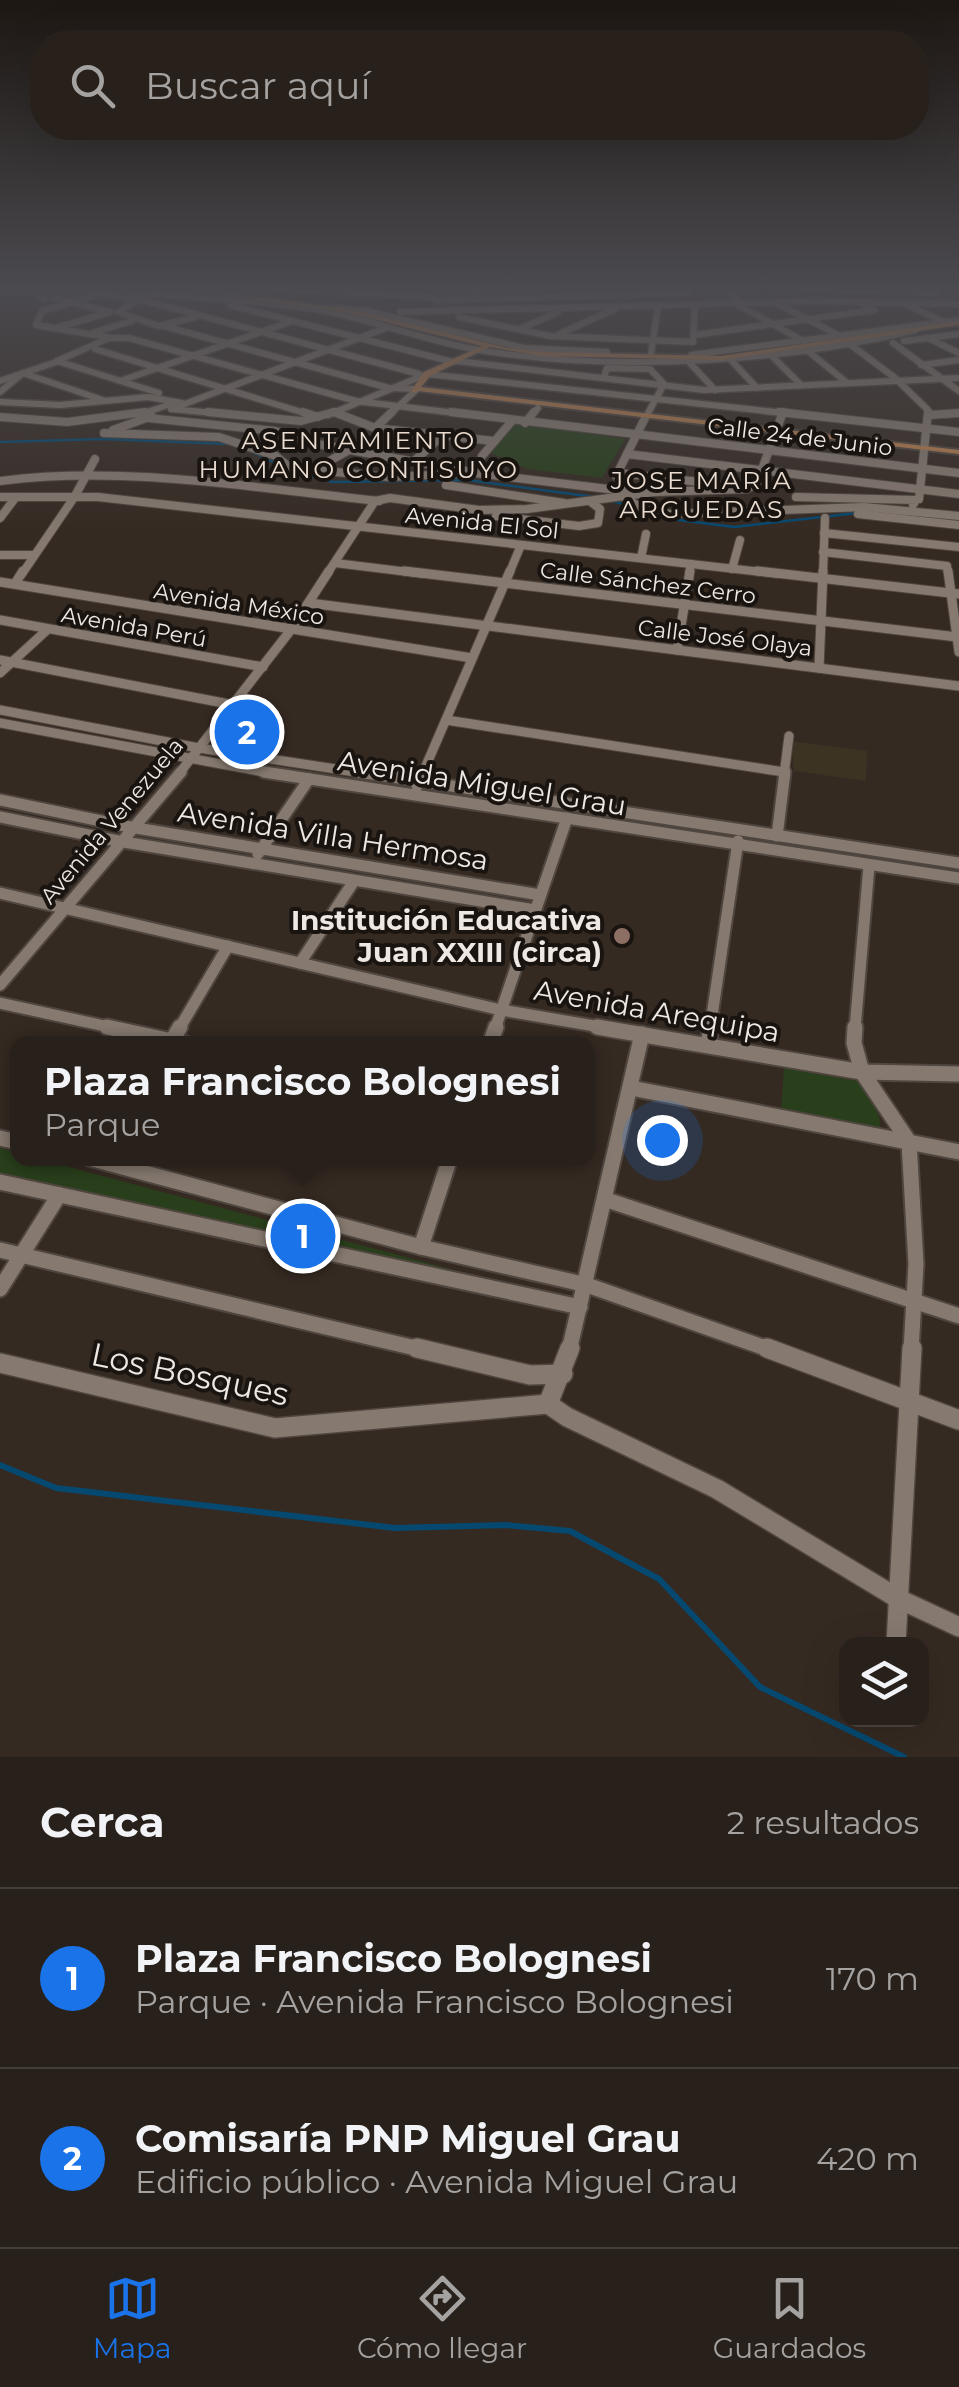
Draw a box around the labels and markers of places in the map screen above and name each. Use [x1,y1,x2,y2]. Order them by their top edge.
pin: 2 [214,694,280,770]
place label: Institución Educativa Juan XXIII (circa) [291,903,602,969]
marker: Institución Educativa Juan XXIII (circa) [611,925,633,947]
pin: 1 [270,1198,336,1274]

